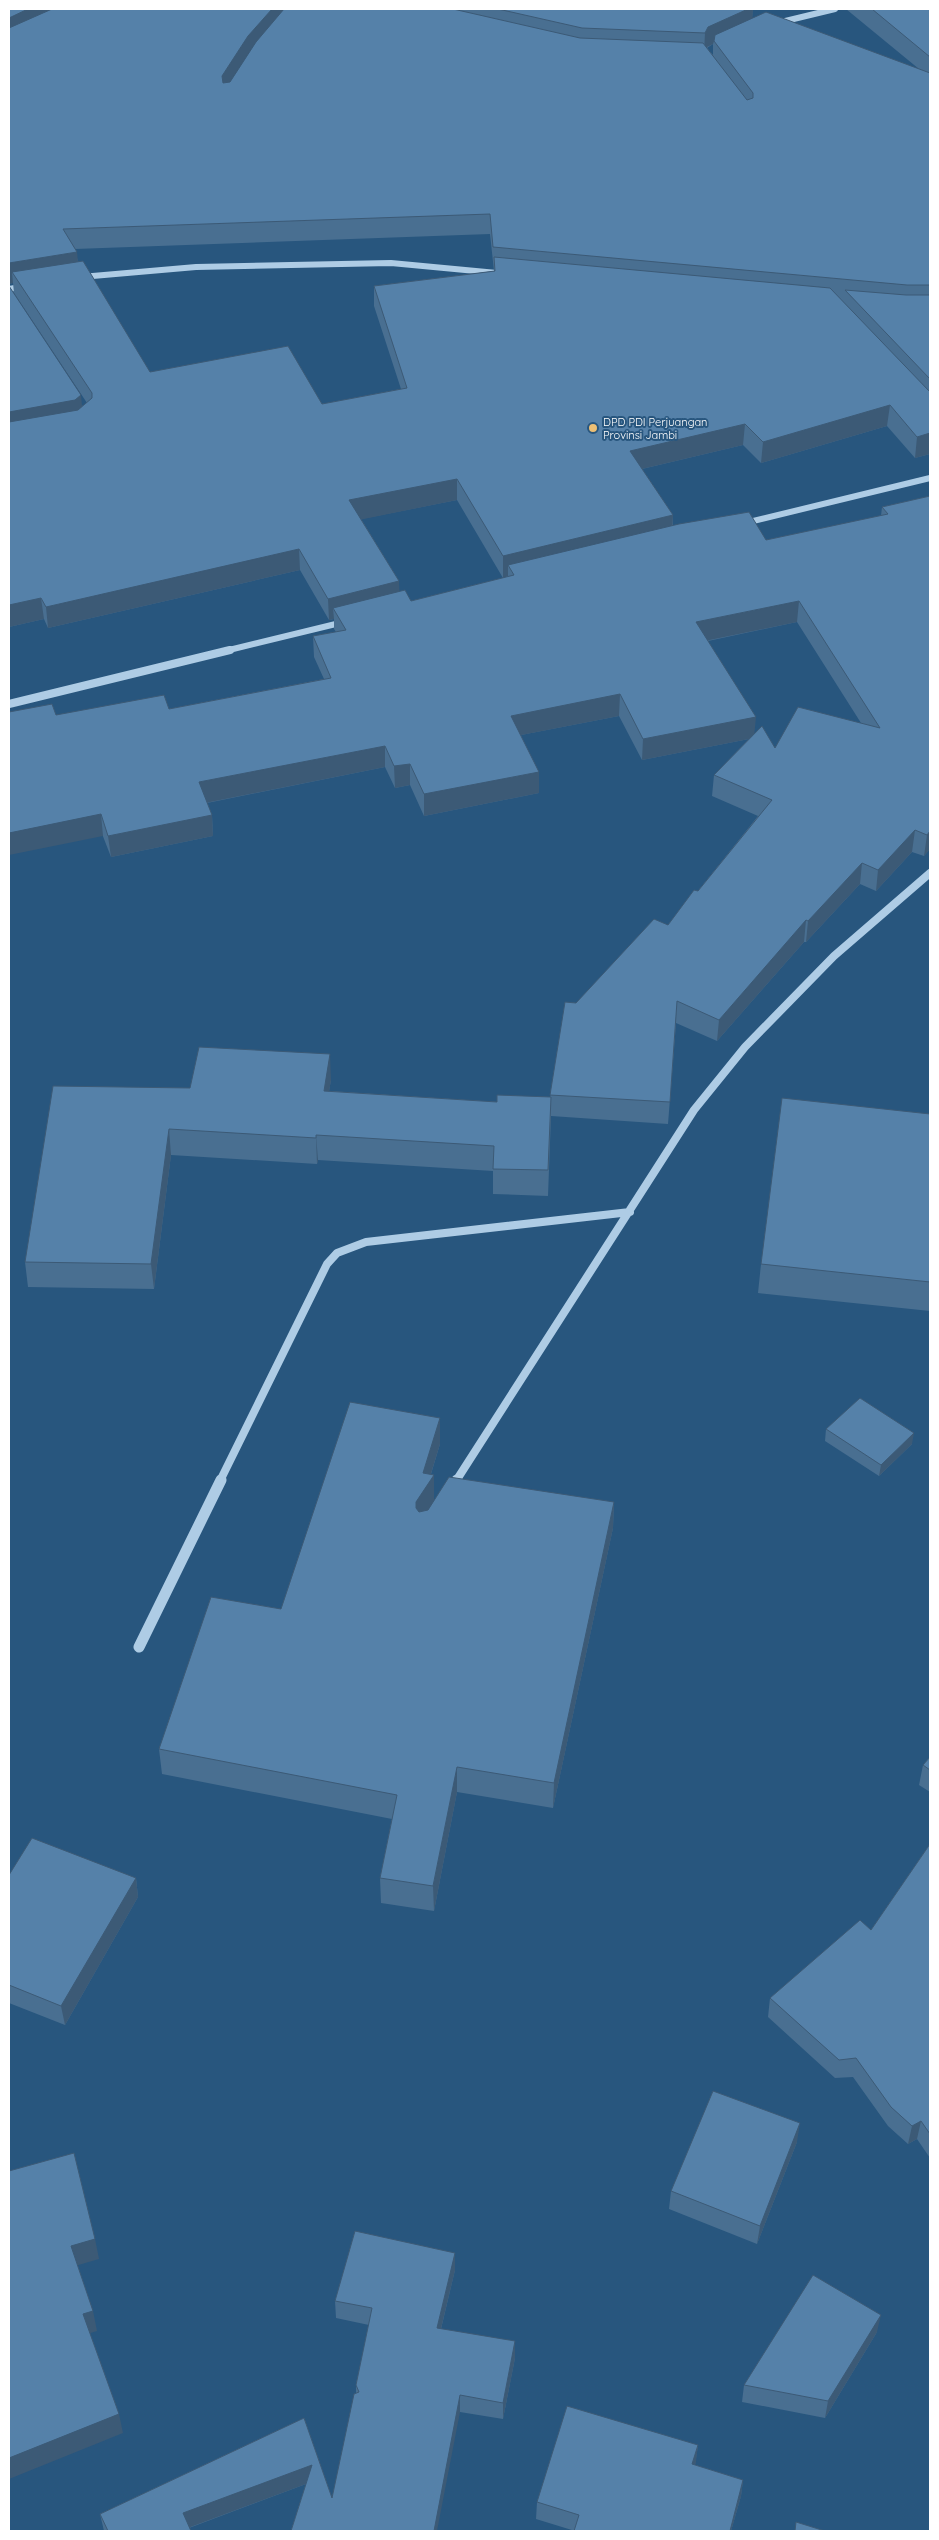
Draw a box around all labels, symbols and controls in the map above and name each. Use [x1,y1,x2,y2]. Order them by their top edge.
place label: DPD PDI Perjuangan Provinsi Jambi [603,415,707,442]
marker: DPD PDI Perjuangan Provinsi Jambi [587,422,599,434]

